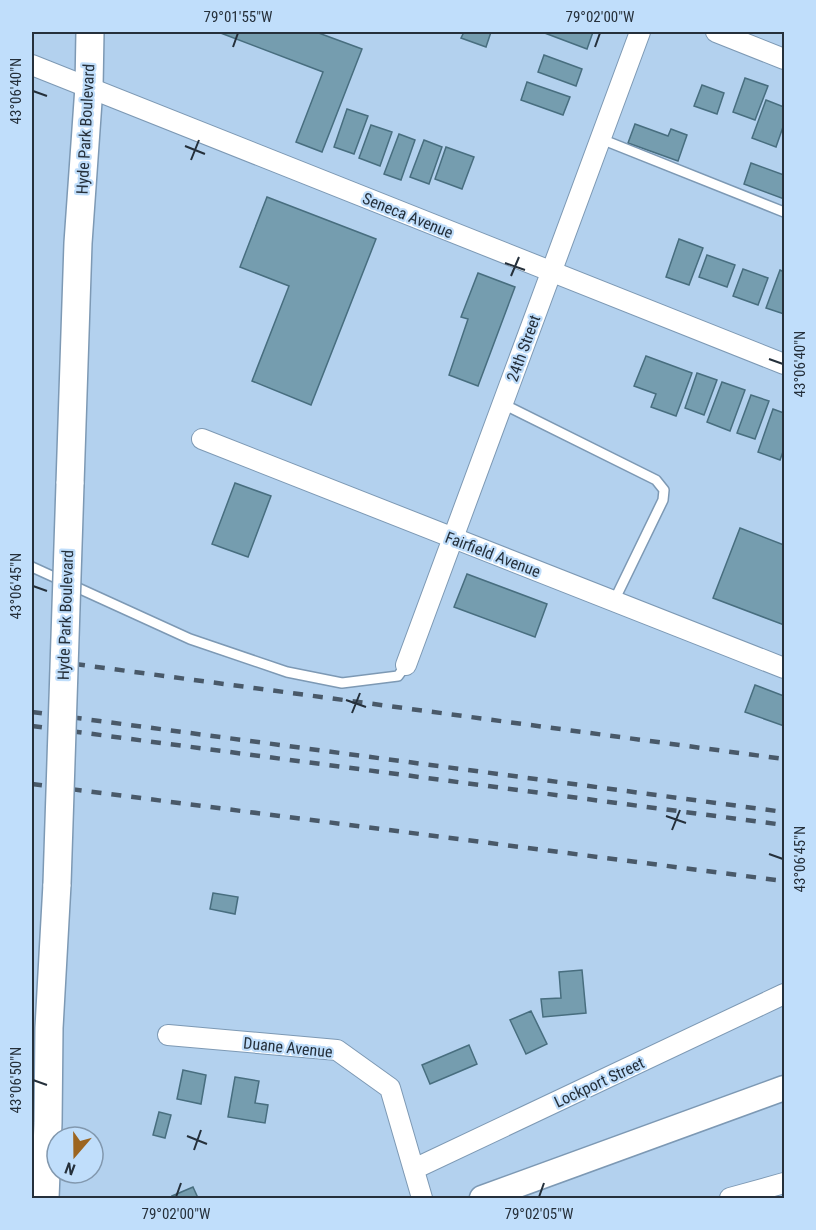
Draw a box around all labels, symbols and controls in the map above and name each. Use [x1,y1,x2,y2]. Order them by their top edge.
text: 79°01'55"W [204,8,273,26]
text: 79°02'00"W [566,8,635,26]
text: 43°06'40"N [7,58,25,124]
street label: Hyde Park Boulevard [73,63,98,195]
street label: Seneca Avenue [360,189,456,242]
street label: 24th Street [503,312,544,384]
text: 43°06'40"N [791,331,809,397]
street label: Fairfield Avenue [443,528,543,581]
street label: Hyde Park Boulevard [54,550,77,681]
text: 43°06'45"N [7,553,25,619]
text: 43°06'45"N [791,826,809,892]
street label: Duane Avenue [242,1033,333,1062]
text: 43°06'50"N [7,1047,25,1113]
street label: Lockport Street [551,1053,648,1112]
north arrow [45,1125,105,1185]
text: N [62,1158,78,1179]
text: 79°02'00"W [142,1205,211,1223]
text: 79°02'05"W [505,1205,574,1223]

